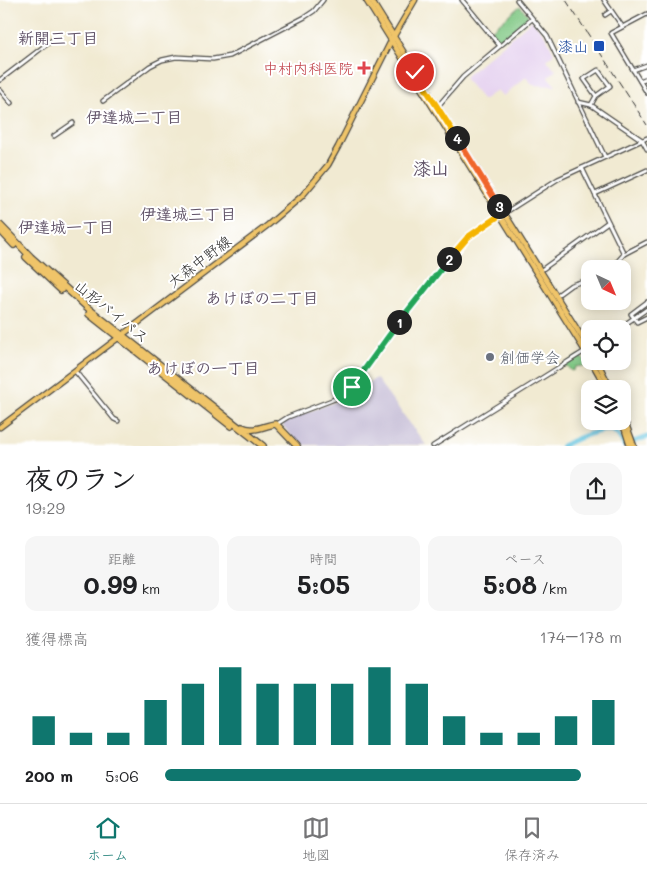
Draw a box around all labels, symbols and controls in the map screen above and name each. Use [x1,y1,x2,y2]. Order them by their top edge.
district label: 新開三丁目 [18,27,98,48]
place label: 漆山 [558,36,588,56]
marker: 漆山 [592,39,606,53]
pin [394,51,436,93]
place label: 中村内科医院 [263,58,353,78]
icon: check [401,58,429,86]
marker: 中村内科医院 [357,61,371,75]
district label: 伊達城二丁目 [86,106,182,127]
pin: 4 [444,126,470,150]
text: 4 [453,129,462,148]
district label: 漆山 [413,156,449,180]
pin: 3 [486,194,512,218]
text: 3 [495,197,504,216]
district label: 伊達城三丁目 [140,203,236,224]
district label: 伊達城一丁目 [18,216,114,237]
street label: 大森中野線 [163,230,235,292]
pin: 2 [436,246,462,272]
text: 2 [446,250,453,269]
north arrow [581,260,631,310]
map controls [581,260,631,430]
street label: 山形バイパス [71,275,153,347]
district label: あけぼの二丁目 [206,287,318,308]
pin: 1 [386,310,412,334]
text: 1 [396,313,403,332]
button: locate [581,320,631,370]
place label: 創価学会 [500,347,560,367]
marker: 創価学会 [484,351,496,363]
district label: あけぼの一丁目 [147,357,259,378]
pin [331,366,373,408]
icon: arrive [338,373,366,401]
button: layers [581,380,631,430]
text: 夜のラン [25,460,137,496]
button: share [570,463,622,515]
text: 19:29 [25,497,65,518]
text: 距離 [108,549,136,568]
text: 時間 [309,549,337,568]
text: ペース [505,549,546,568]
text: 0.99 [83,568,137,600]
text: 5:05 [297,568,350,600]
text: 5:08 [483,568,537,600]
text: km [137,579,160,598]
text: /km [537,579,567,598]
text: 174–178 m [540,626,622,647]
text: 獲得標高 [25,628,89,649]
text: 200 m [25,765,73,786]
text: 5:06 [105,765,139,786]
tab: ホーム [87,814,128,864]
tab: 地図 [302,814,330,864]
tab: 保存済み [504,814,560,864]

